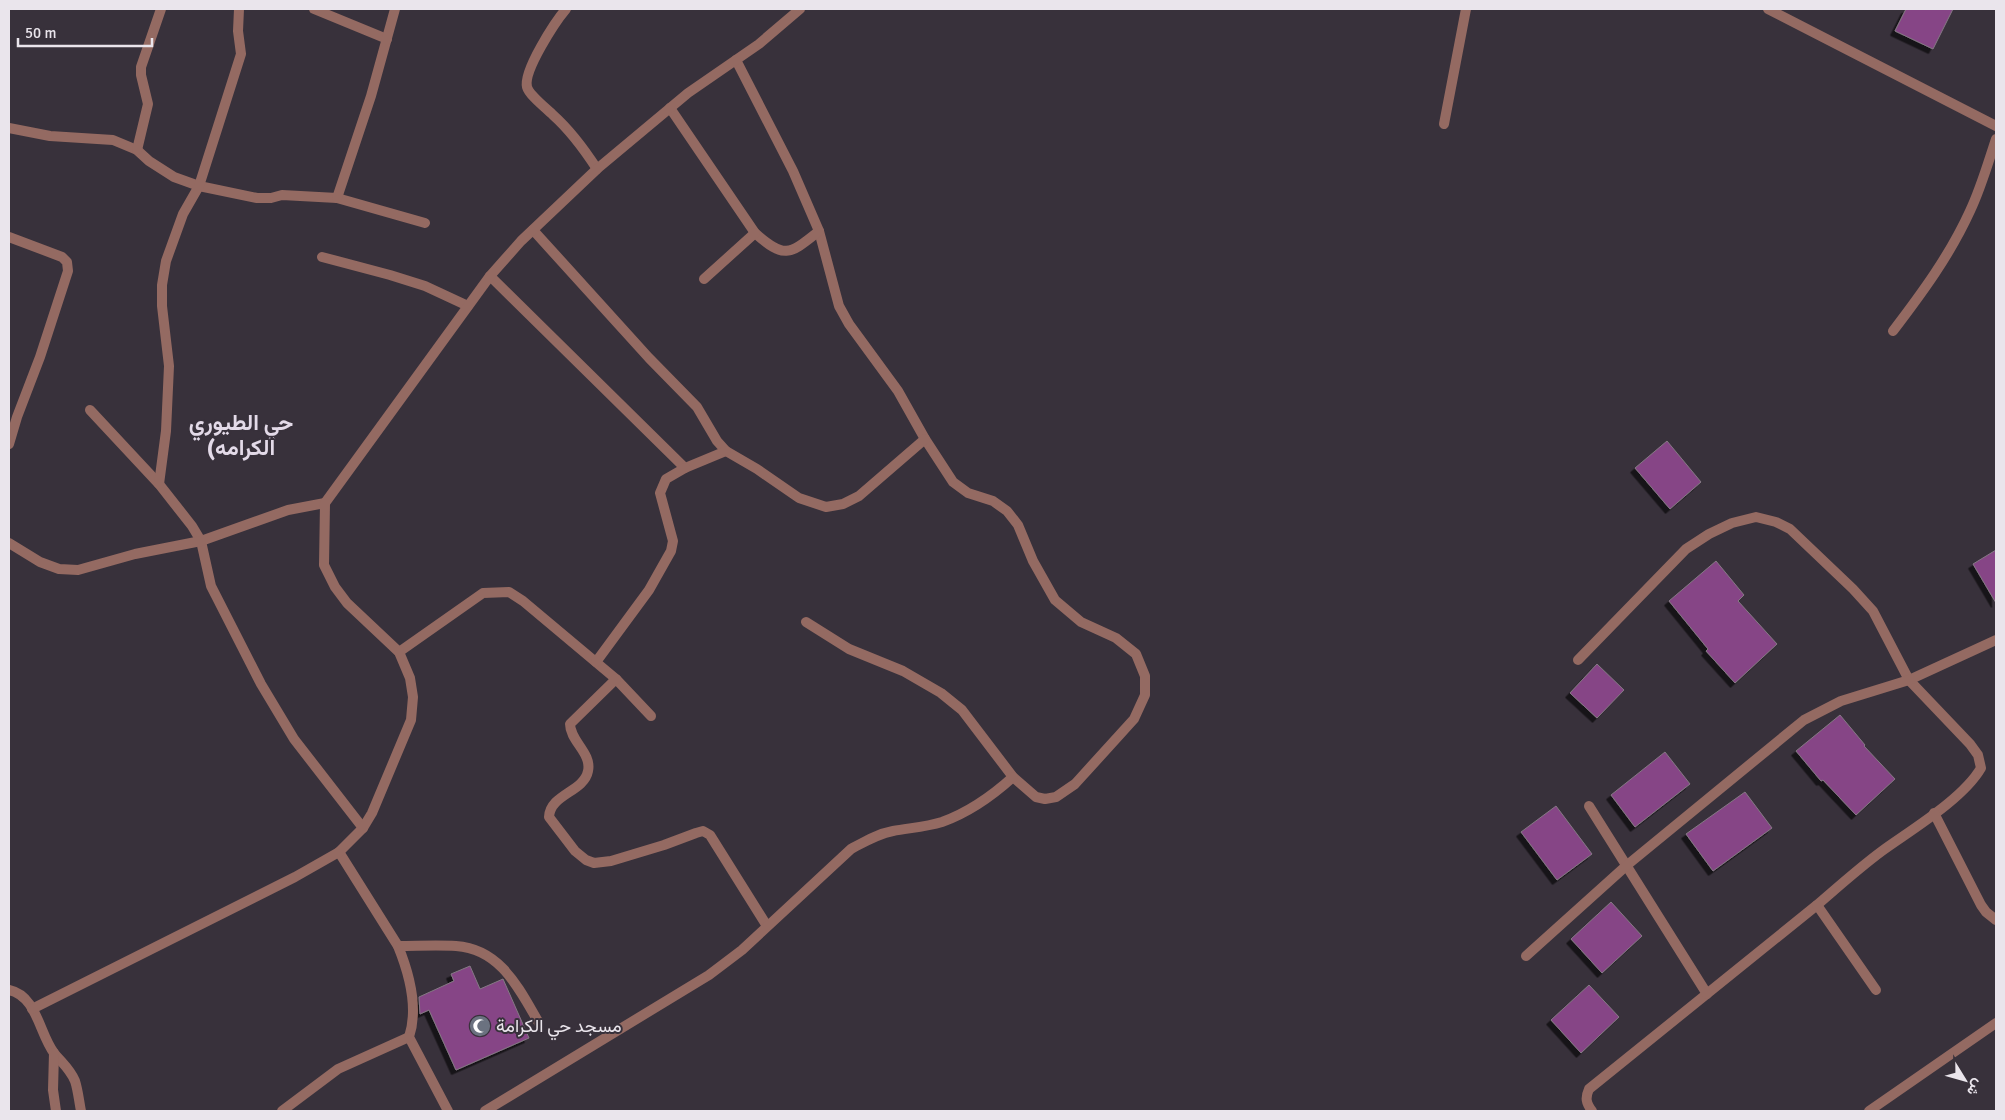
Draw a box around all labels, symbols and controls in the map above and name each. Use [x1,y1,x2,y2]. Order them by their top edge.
scale bar [18,15,151,47]
text: 50 m [25,24,56,42]
district label: حي الطيوري (الكرامه [189,409,293,461]
mosque icon: مسجد حي الكرامة [468,1014,492,1038]
place label: مسجد حي الكرامة [496,1015,622,1041]
north arrow [1940,1055,1990,1105]
text: ش [1963,1076,1987,1099]

